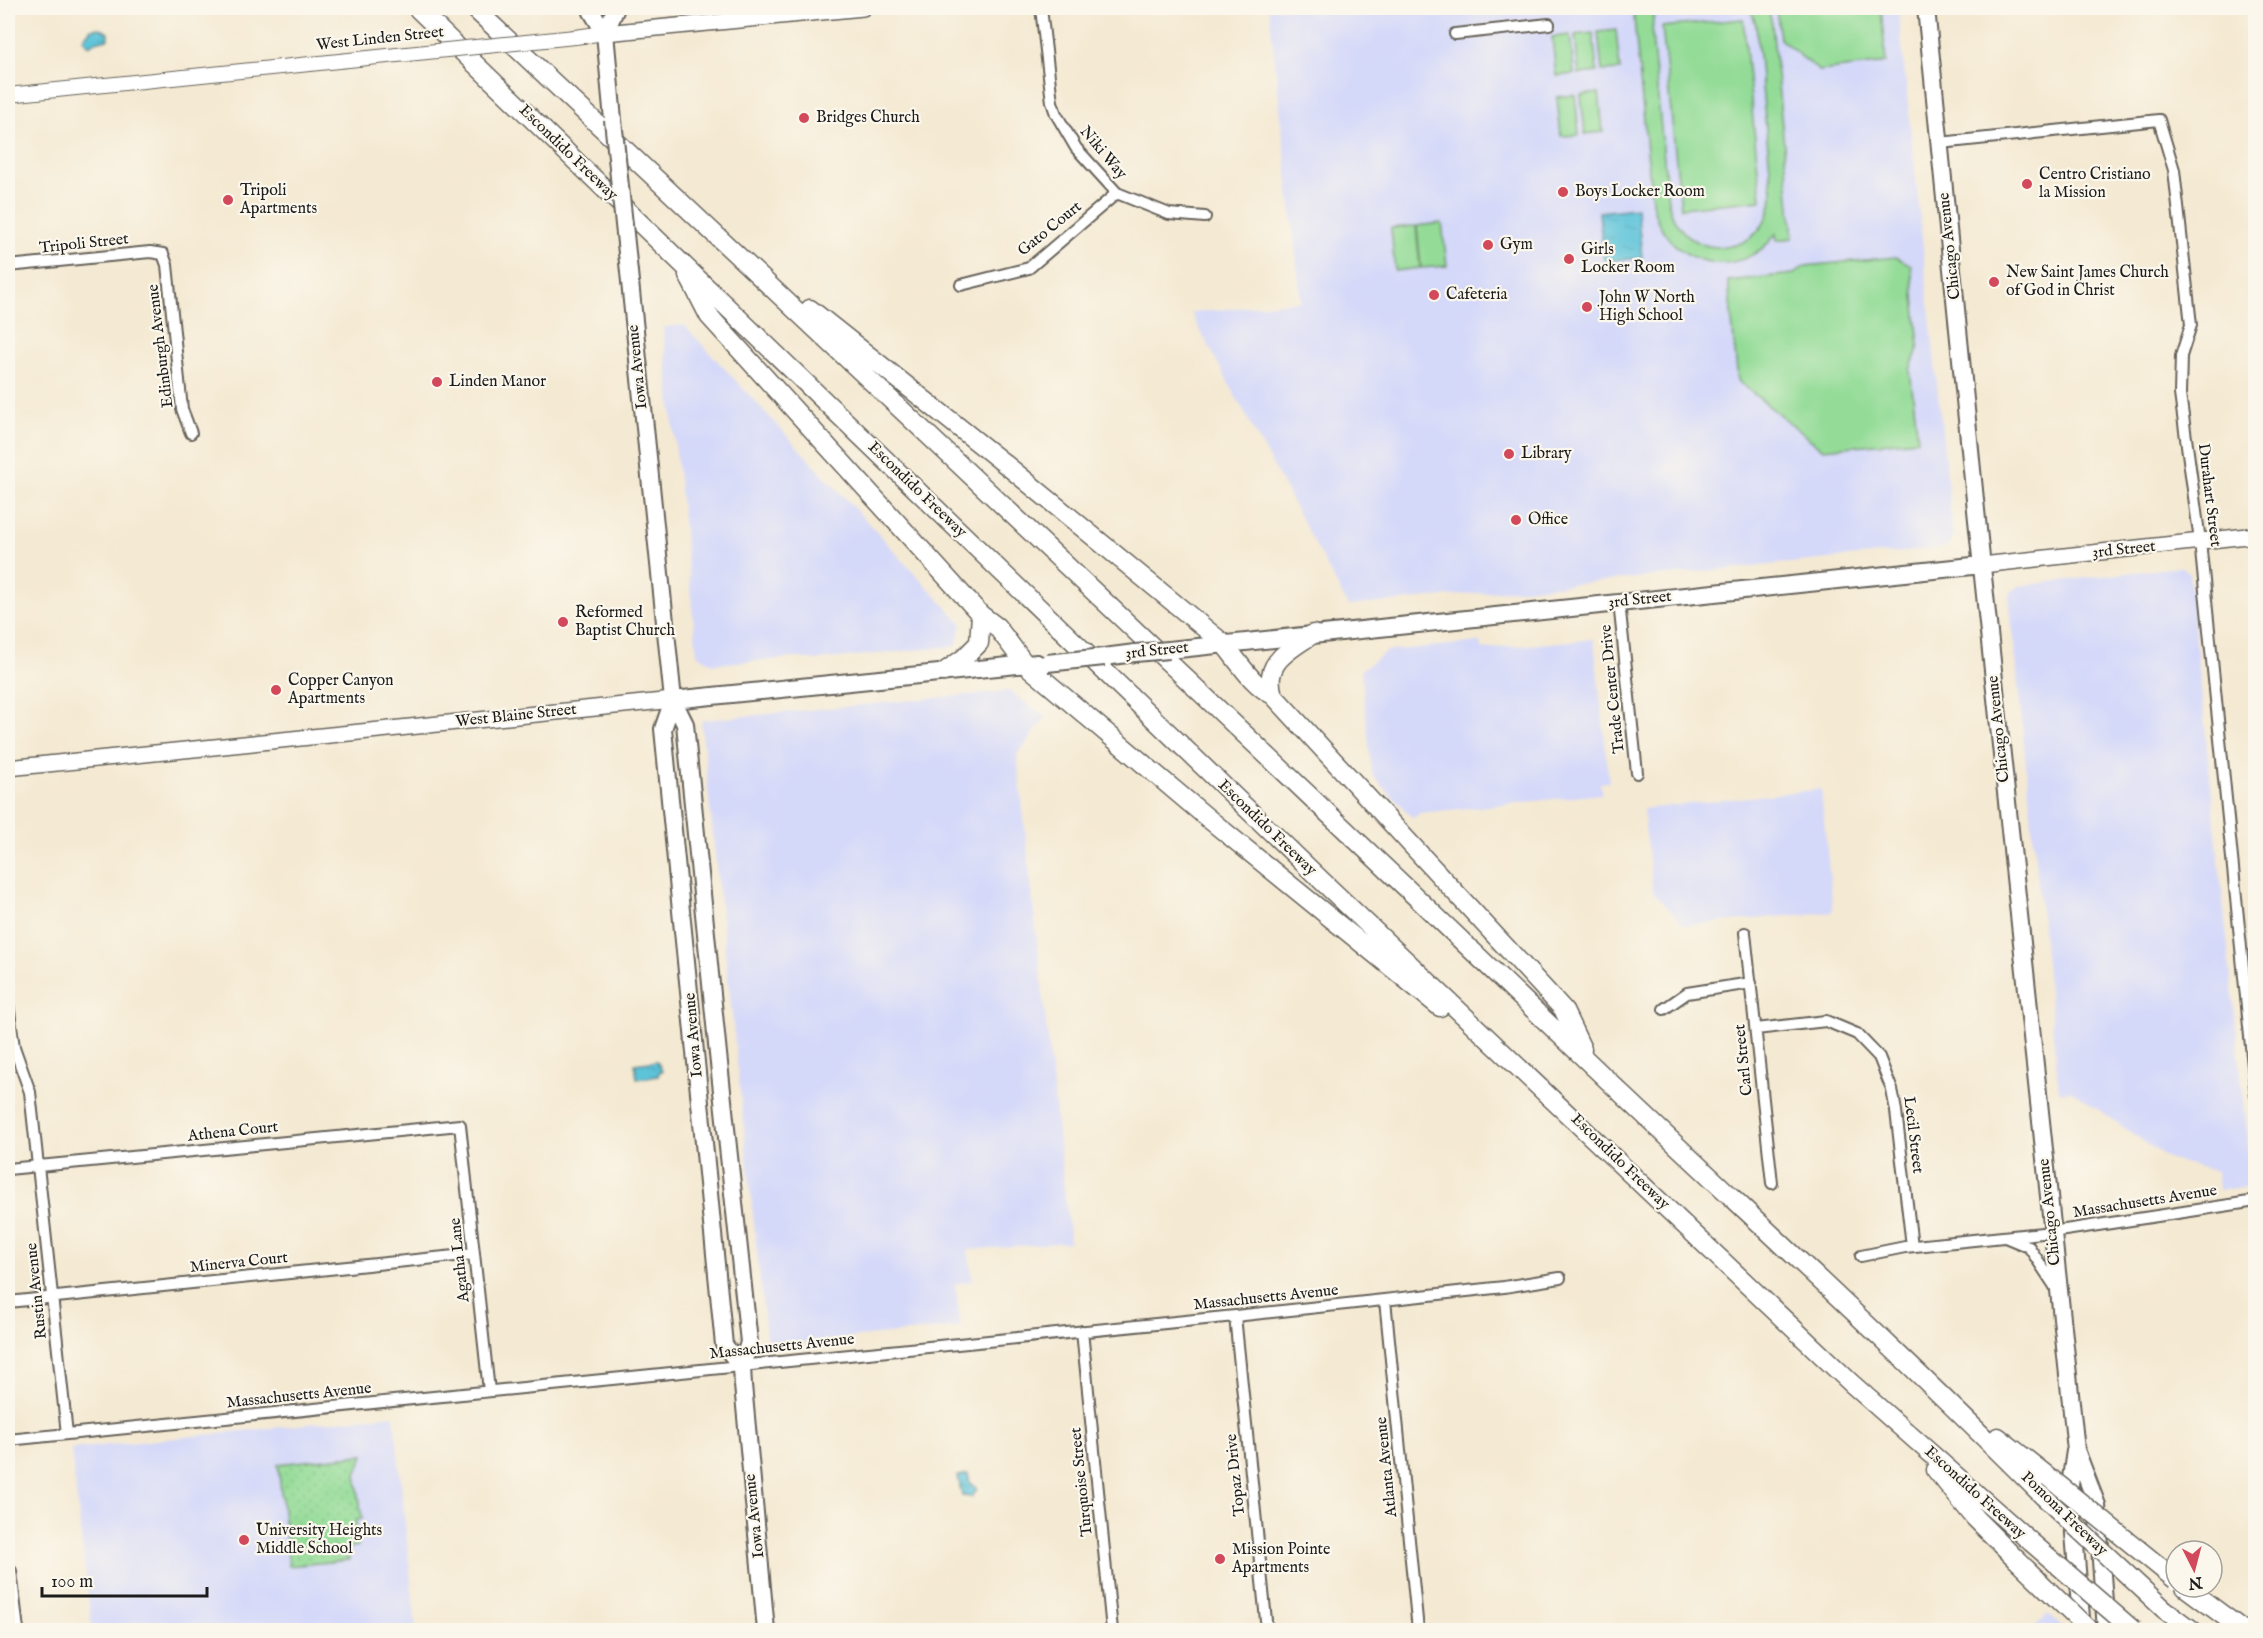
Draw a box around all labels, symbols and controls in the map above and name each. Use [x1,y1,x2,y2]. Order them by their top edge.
street label: West Linden Street [315,22,445,56]
street label: Escondido Freeway [514,101,622,205]
place label: Bridges Church [816,108,920,128]
marker: Bridges Church [797,111,811,125]
street label: Niki Way [1075,122,1131,184]
place label: Centro Cristiano la Mission [2039,165,2151,203]
marker: Centro Cristiano la Mission [2020,177,2034,191]
place label: Tripoli Apartments [239,181,317,219]
place label: Boys Locker Room [1575,182,1705,202]
marker: Boys Locker Room [1556,185,1570,199]
street label: Chicago Avenue [1934,191,1966,301]
marker: Tripoli Apartments [221,193,235,207]
street label: Gato Court [1014,197,1087,261]
street label: Tripoli Street [38,229,130,259]
place label: Gym [1500,235,1533,255]
marker: Gym [1481,238,1495,252]
place label: Girls Locker Room [1581,240,1675,278]
marker: Girls Locker Room [1562,252,1576,266]
place label: New Saint James Church of God in Christ [2006,263,2169,301]
marker: New Saint James Church of God in Christ [1987,275,2001,289]
street label: Edinburgh Avenue [143,283,179,409]
place label: Cafeteria [1446,285,1507,305]
marker: Cafeteria [1427,288,1441,302]
place label: John W North High School [1597,288,1695,326]
marker: John W North High School [1580,300,1594,314]
street label: Iowa Avenue [624,324,652,410]
place label: Linden Manor [449,372,546,392]
marker: Linden Manor [430,375,444,389]
street label: Escondido Freeway [863,438,971,542]
street label: Durahart Street [2193,442,2225,548]
place label: Library [1521,444,1572,464]
marker: Library [1502,447,1516,461]
place label: Office [1528,510,1568,530]
marker: Office [1509,513,1523,527]
street label: 3rd Street [2091,537,2157,563]
street label: 3rd Street [1607,587,1673,613]
place label: Reformed Baptist Church [575,603,675,641]
marker: Reformed Baptist Church [556,615,570,629]
street label: Trade Center Drive [1596,624,1630,754]
street label: 3rd Street [1124,638,1190,664]
place label: Copper Canyon Apartments [287,671,394,709]
street label: Chicago Avenue [1983,674,2015,784]
marker: Copper Canyon Apartments [269,683,283,697]
street label: West Blaine Street [454,700,578,732]
street label: Escondido Freeway [1213,776,1321,880]
street label: Iowa Avenue [680,992,708,1078]
street label: Carl Street [1730,1023,1758,1097]
street label: Lecil Street [1898,1095,1928,1175]
street label: Escondido Freeway [1566,1110,1674,1214]
street label: Athena Court [186,1117,280,1147]
street label: Chicago Avenue [2034,1157,2066,1267]
street label: Massachusetts Avenue [2071,1181,2219,1223]
street label: Agatha Lane [446,1217,474,1304]
street label: Rustin Avenue [22,1242,52,1340]
street label: Minerva Court [189,1248,289,1278]
street label: Massachusetts Avenue [1193,1280,1339,1316]
street label: Massachusetts Avenue [709,1329,855,1365]
street label: Massachusetts Avenue [226,1378,372,1414]
street label: Atlanta Avenue [1372,1416,1402,1519]
street label: Turquoise Street [1066,1426,1098,1538]
street label: Topaz Drive [1222,1433,1250,1517]
street label: Escondido Freeway [1920,1442,2030,1544]
street label: Pomona Freeway [2016,1468,2112,1561]
street label: Iowa Avenue [741,1473,769,1559]
place label: University Heights Middle School [256,1521,383,1559]
marker: University Heights Middle School [237,1533,251,1547]
north arrow [2164,1539,2224,1599]
place label: Mission Pointe Apartments [1231,1540,1330,1578]
marker: Mission Pointe Apartments [1213,1552,1227,1566]
scale bar [42,1560,207,1598]
text: 100 m [51,1571,93,1594]
text: N [2187,1571,2204,1593]

